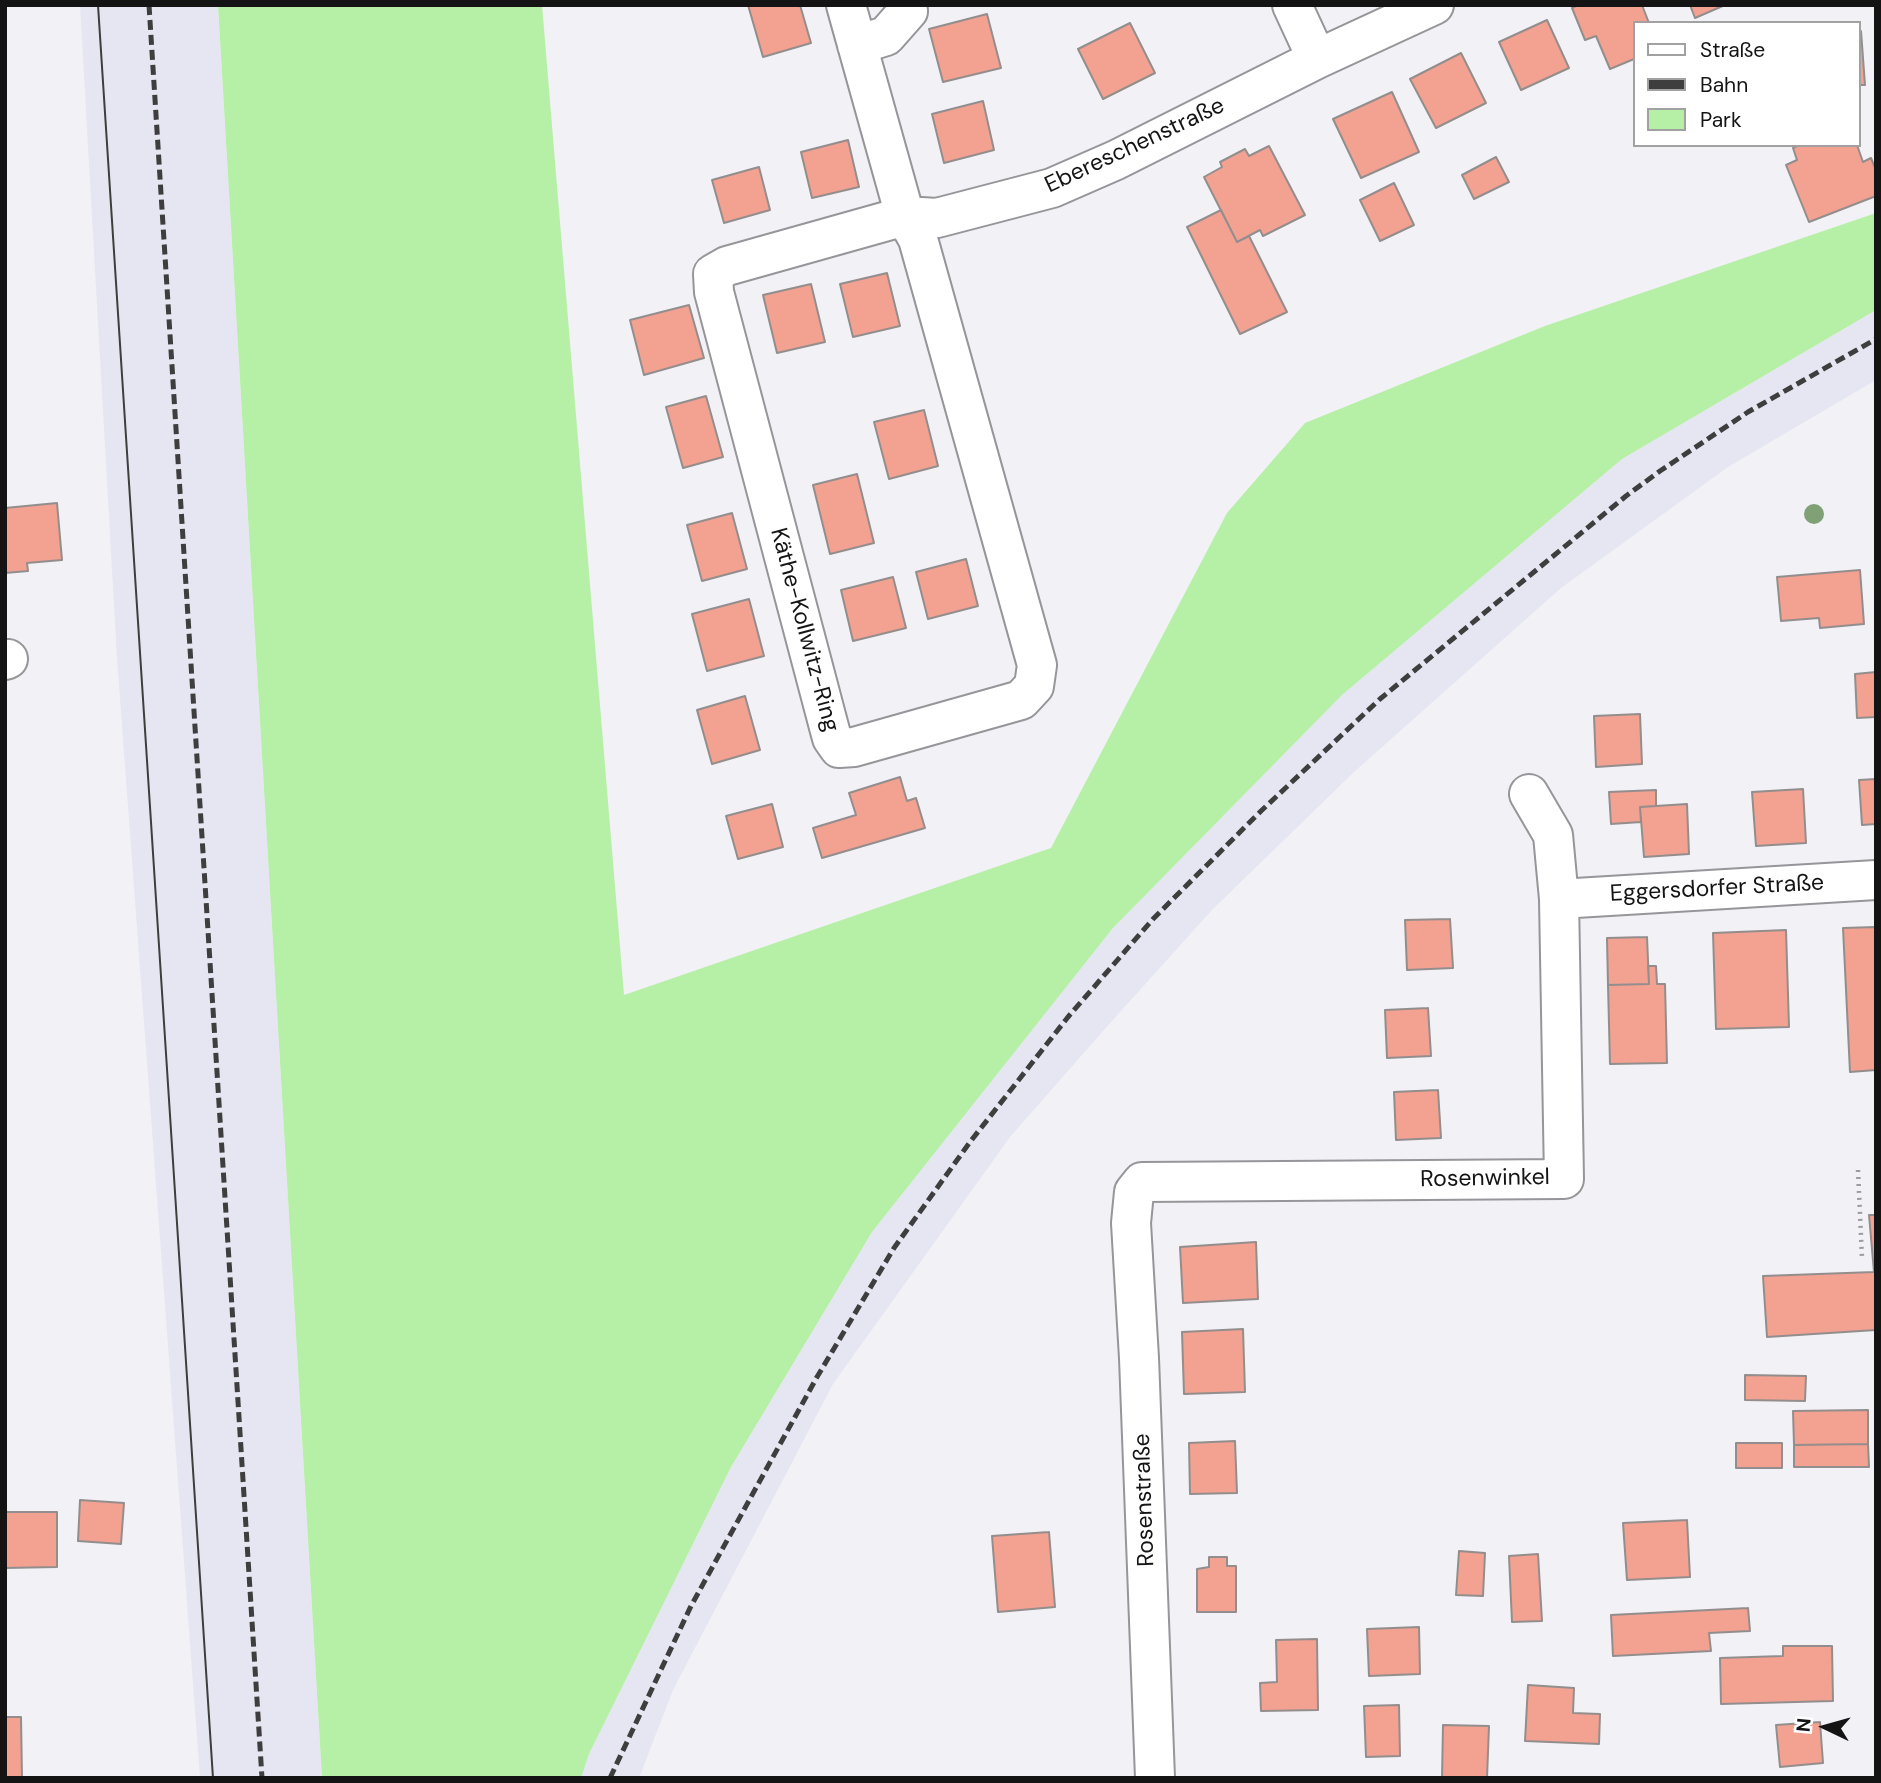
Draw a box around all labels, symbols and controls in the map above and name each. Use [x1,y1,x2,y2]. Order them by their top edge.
legend [1632,21,1860,147]
text: Straße [1700,36,1765,64]
text: Bahn [1700,71,1748,99]
street label: Ebereschenstraße [1041,92,1229,200]
text: Park [1700,106,1741,134]
street label: Käthe-Kollwitz-Ring [764,525,844,735]
street label: Eggersdorfer Straße [1609,870,1825,908]
street label: Rosenwinkel [1420,1164,1550,1194]
street label: Rosenstraße [1129,1433,1161,1567]
north arrow [1790,1692,1860,1762]
text: N [1791,1717,1817,1733]

